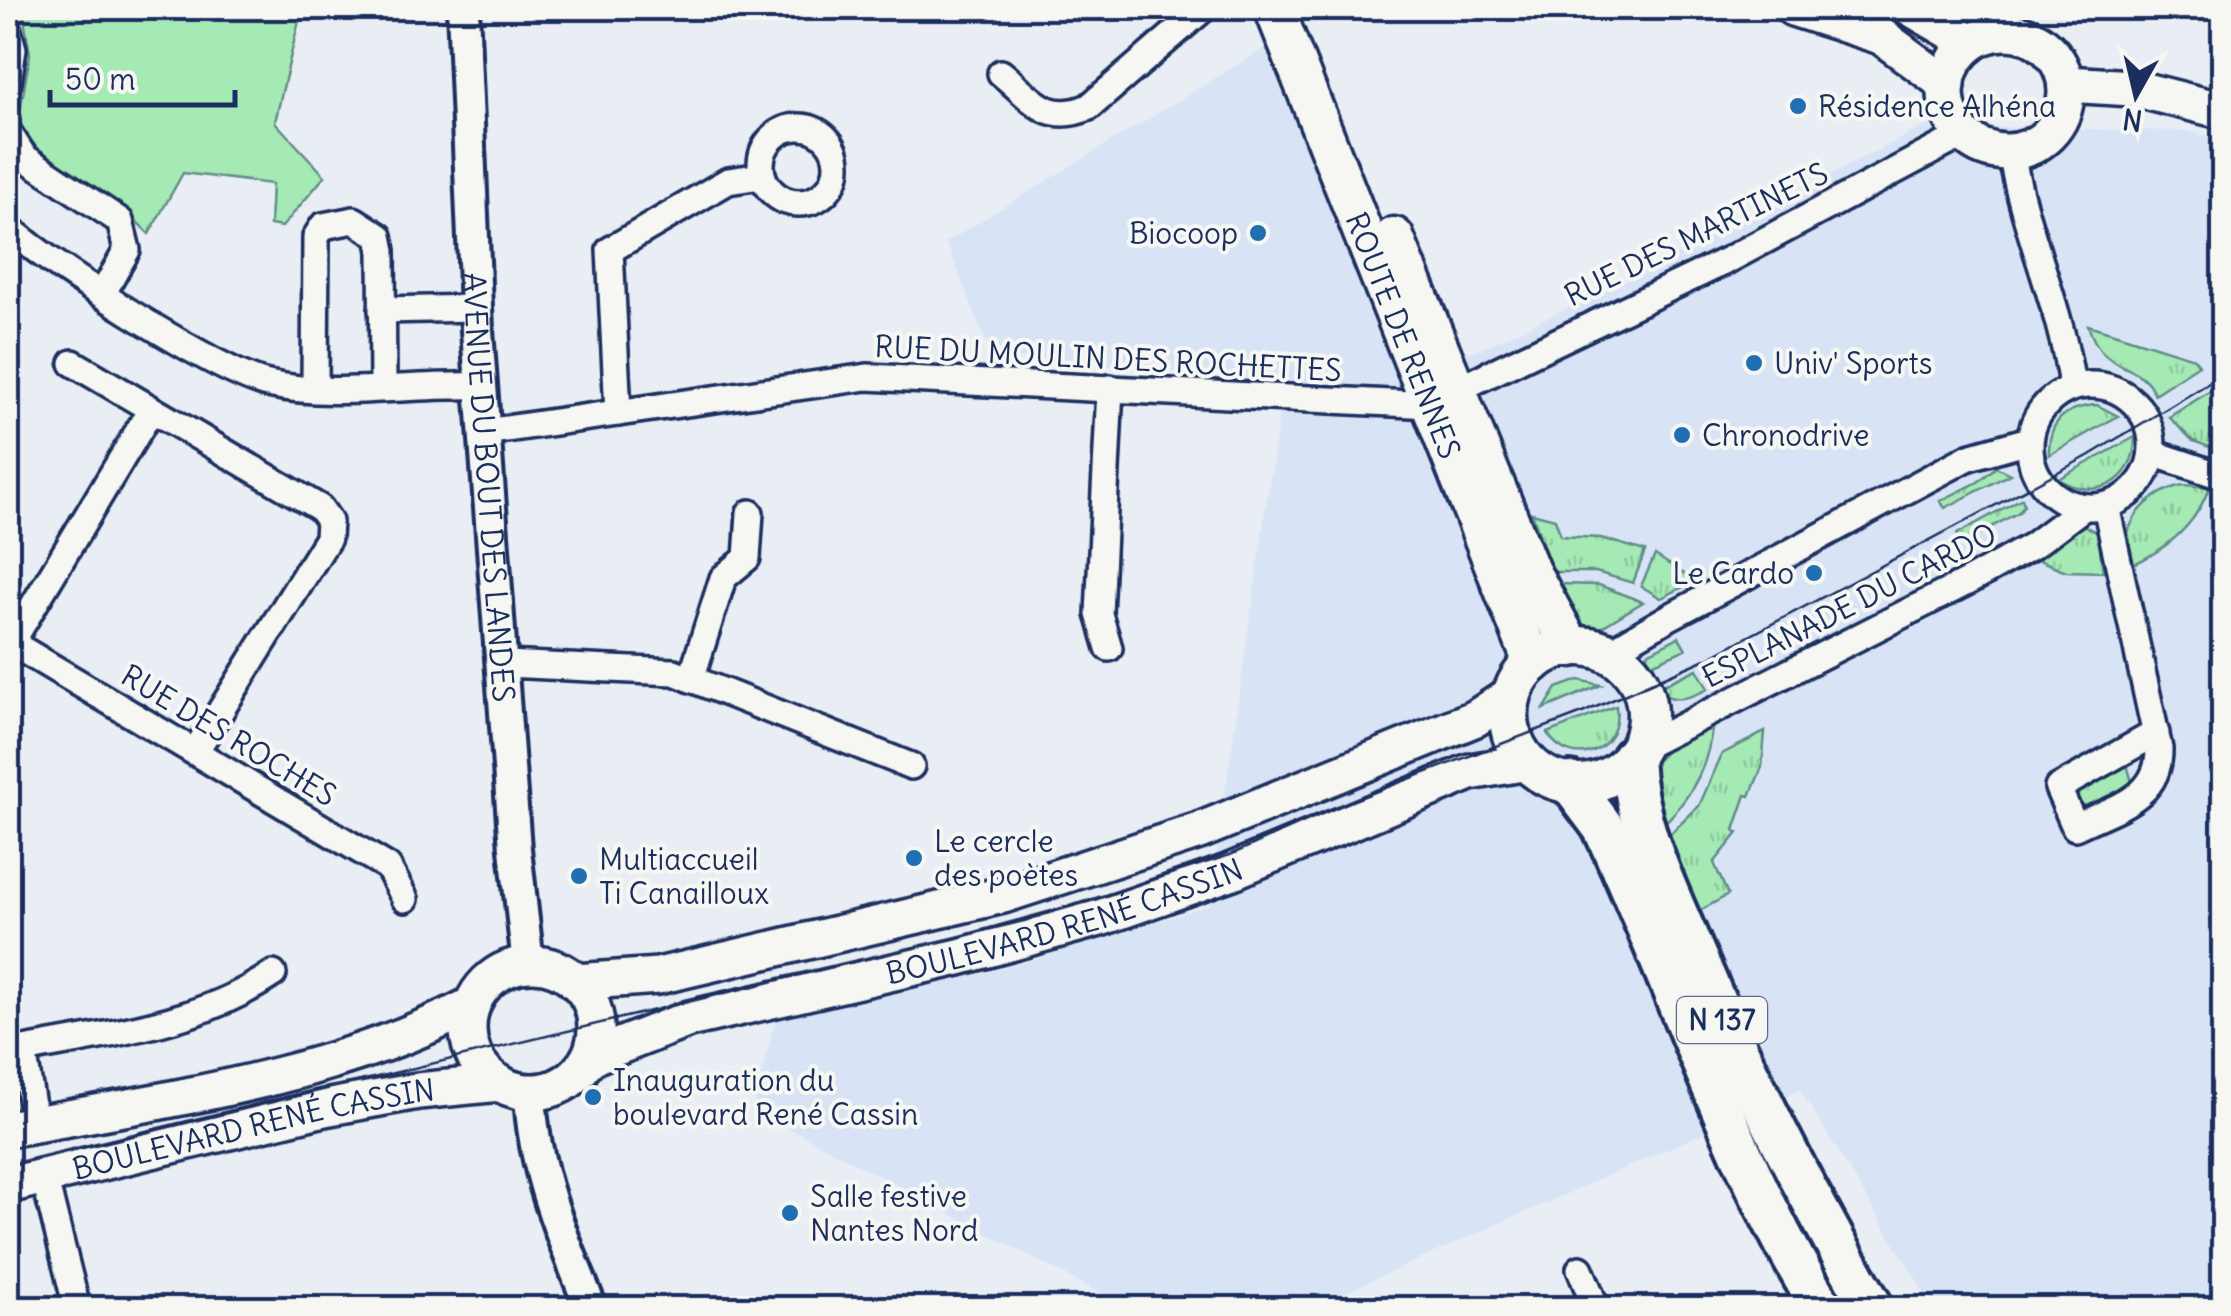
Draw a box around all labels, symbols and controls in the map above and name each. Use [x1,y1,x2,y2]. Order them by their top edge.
scale bar [50,45,235,107]
north arrow [2086,45,2186,145]
text: 50 m [65,60,135,98]
place label: Résidence Alhéna [1818,87,2056,125]
marker: Résidence Alhéna [1787,95,1809,117]
text: N [2120,101,2145,139]
street label: RUE DES MARTINETS [1558,154,1834,314]
street label: ROUTE DE RENNES [1338,207,1469,464]
place label: Biocoop [1129,214,1238,252]
marker: Biocoop [1247,222,1269,244]
street label: AVENUE DU BOUT DES LANDES [456,272,523,703]
street label: RUE DU MOULIN DES ROCHETTES [874,327,1342,389]
place label: Univ' Sports [1774,344,1932,382]
marker: Univ' Sports [1743,352,1765,374]
place label: Chronodrive [1702,416,1869,454]
marker: Chronodrive [1671,424,1693,446]
street label: ESPLANADE DU CARDO [1695,514,2003,696]
place label: Le Cardo [1672,554,1794,592]
marker: Le Cardo [1803,562,1825,584]
street label: RUE DES ROCHES [115,656,343,814]
place label: Le cercle des poètes [934,822,1078,894]
place label: Multiaccueil Ti Canailloux [599,840,769,912]
marker: Le cercle des poètes [903,847,925,869]
street label: BOULEVARD RENÉ CASSIN [882,850,1248,992]
marker: Multiaccueil Ti Canailloux [568,865,590,887]
road number: N 137 [1677,997,1767,1043]
place label: Inauguration du boulevard René Cassin [613,1061,918,1133]
street label: BOULEVARD RENÉ CASSIN [68,1070,436,1188]
marker: Inauguration du boulevard René Cassin [582,1086,604,1108]
place label: Salle festive Nantes Nord [810,1177,978,1249]
marker: Salle festive Nantes Nord [779,1202,801,1224]

